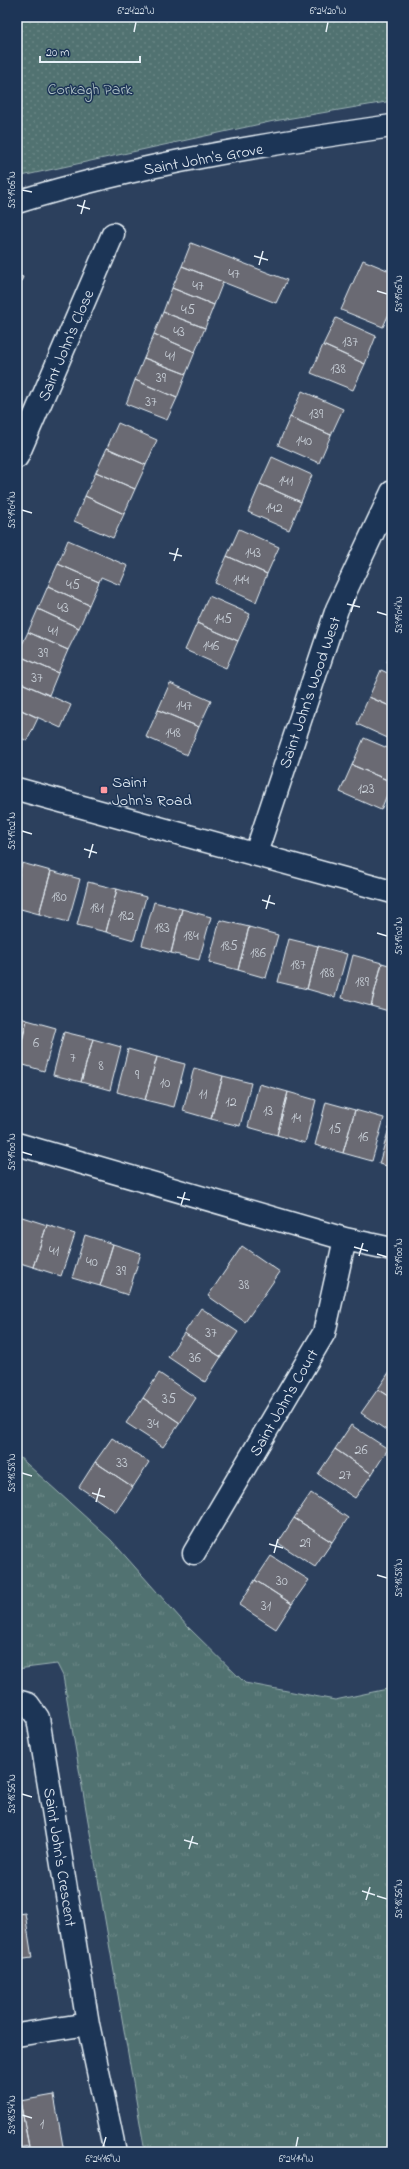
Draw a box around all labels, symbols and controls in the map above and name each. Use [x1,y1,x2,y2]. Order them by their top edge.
text: 6°24'22"W [117,4,155,19]
text: 6°24'20"W [310,4,347,19]
scale bar [40,38,140,64]
text: 20 m [46,44,69,62]
park label: Corkagh Park [48,78,133,102]
street label: Saint John's Grove [142,137,266,182]
text: 53°19'06"N [5,171,20,209]
house number: 47 [228,264,240,285]
text: 53°19'06"N [392,275,407,313]
house number: 47 [192,276,204,297]
street label: Saint John's Close [33,286,101,405]
house number: 45 [181,300,195,321]
house number: 43 [173,322,185,343]
house number: 137 [342,332,358,353]
house number: 41 [165,346,176,367]
house number: 138 [330,359,346,380]
house number: 39 [156,368,167,389]
house number: 37 [145,392,157,413]
house number: 139 [309,404,324,425]
house number: 140 [296,431,312,452]
house number: 141 [279,471,294,492]
text: 53°19'04"N [5,491,20,529]
house number: 142 [265,498,283,519]
house number: 143 [245,543,261,564]
house number: 144 [233,570,249,591]
house number: 45 [66,575,80,596]
text: 53°19'04"N [392,596,407,634]
house number: 43 [57,598,69,619]
house number: 145 [214,609,232,630]
street label: Saint John's Wood West [274,613,348,772]
house number: 41 [48,621,59,642]
house number: 146 [203,636,219,657]
house number: 39 [38,643,49,664]
house number: 37 [31,668,43,689]
house number: 147 [176,696,192,717]
house number: 148 [165,723,181,744]
place label: Saint John's Road [112,771,192,813]
house number: 123 [357,779,375,800]
marker: Saint John's Road [99,785,109,795]
text: 53°19'02"N [5,812,20,850]
house number: 180 [51,887,67,908]
house number: 181 [90,898,105,919]
house number: 182 [118,906,134,927]
text: 53°19'02"N [392,917,407,955]
house number: 183 [154,918,170,939]
house number: 184 [183,926,199,947]
house number: 185 [220,936,238,957]
house number: 186 [250,943,266,964]
house number: 187 [290,955,306,976]
house number: 188 [320,963,334,984]
house number: 189 [355,972,370,993]
house number: 6 [33,1033,39,1054]
house number: 7 [70,1048,76,1069]
house number: 8 [98,1056,104,1077]
house number: 9 [135,1065,140,1086]
house number: 10 [160,1073,170,1094]
house number: 11 [199,1084,208,1105]
house number: 12 [225,1092,237,1113]
house number: 13 [263,1101,273,1122]
house number: 14 [291,1108,301,1129]
house number: 15 [329,1119,341,1140]
house number: 16 [358,1127,368,1148]
text: 53°19'00"N [5,1133,20,1171]
text: 53°19'00"N [392,1238,407,1276]
house number: 41 [49,1241,60,1262]
house number: 40 [86,1252,98,1273]
house number: 39 [116,1261,127,1282]
house number: 38 [238,1275,250,1296]
house number: 37 [205,1323,217,1344]
street label: Saint John's Court [244,1344,326,1461]
house number: 36 [189,1348,201,1369]
house number: 35 [162,1389,176,1410]
house number: 34 [147,1414,159,1435]
house number: 26 [354,1440,368,1461]
text: 53°18'58"N [5,1453,20,1493]
house number: 33 [116,1453,128,1474]
house number: 27 [339,1465,352,1486]
house number: 29 [299,1533,311,1554]
text: 53°18'58"N [392,1558,407,1598]
house number: 30 [276,1571,288,1592]
house number: 31 [261,1596,272,1617]
text: 53°18'56"N [5,1774,20,1814]
street label: Saint John's Crescent [36,1786,82,1929]
text: 53°18'56"N [392,1879,407,1919]
text: 53°18'54"N [5,2095,20,2135]
house number: 1 [40,2114,45,2135]
text: 6°24'16"W [86,2152,121,2167]
text: 6°24'14"W [279,2152,314,2167]

